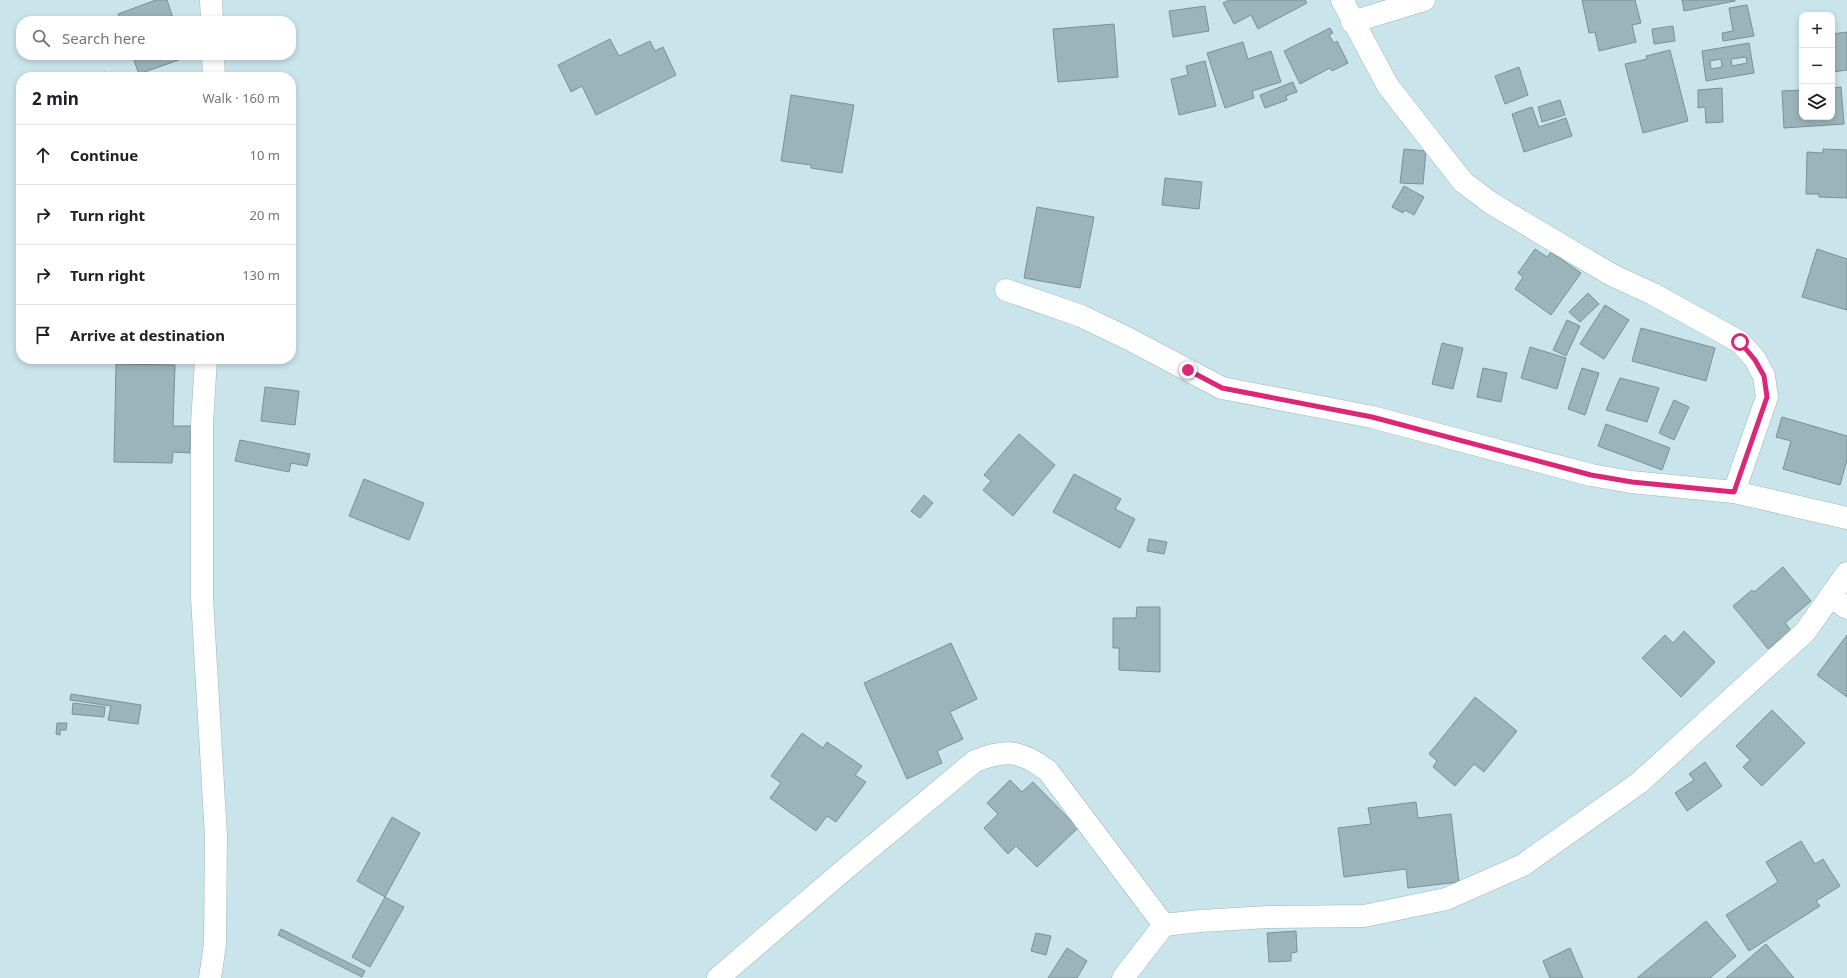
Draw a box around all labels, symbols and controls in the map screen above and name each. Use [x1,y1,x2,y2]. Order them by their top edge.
map controls [1799,12,1835,120]
button: + [1799,12,1835,48]
search box [16,16,296,60]
icon: search [30,27,52,49]
text: Search here [62,28,145,48]
button: − [1799,48,1835,84]
button: layers [1799,84,1835,120]
text: 2 min [32,87,79,110]
text: Walk · 160 m [202,89,280,107]
icon: ahead [32,144,54,166]
text: Continue [70,145,138,165]
text: 10 m [250,146,280,164]
icon: right [32,204,54,226]
text: Turn right [70,205,145,225]
text: 20 m [250,206,280,224]
icon: right [32,264,54,286]
text: Turn right [70,265,145,285]
text: 130 m [242,266,280,284]
icon: arrive [32,324,54,346]
text: Arrive at destination [70,325,225,345]
route start [1731,333,1749,351]
route end [1179,361,1197,379]

